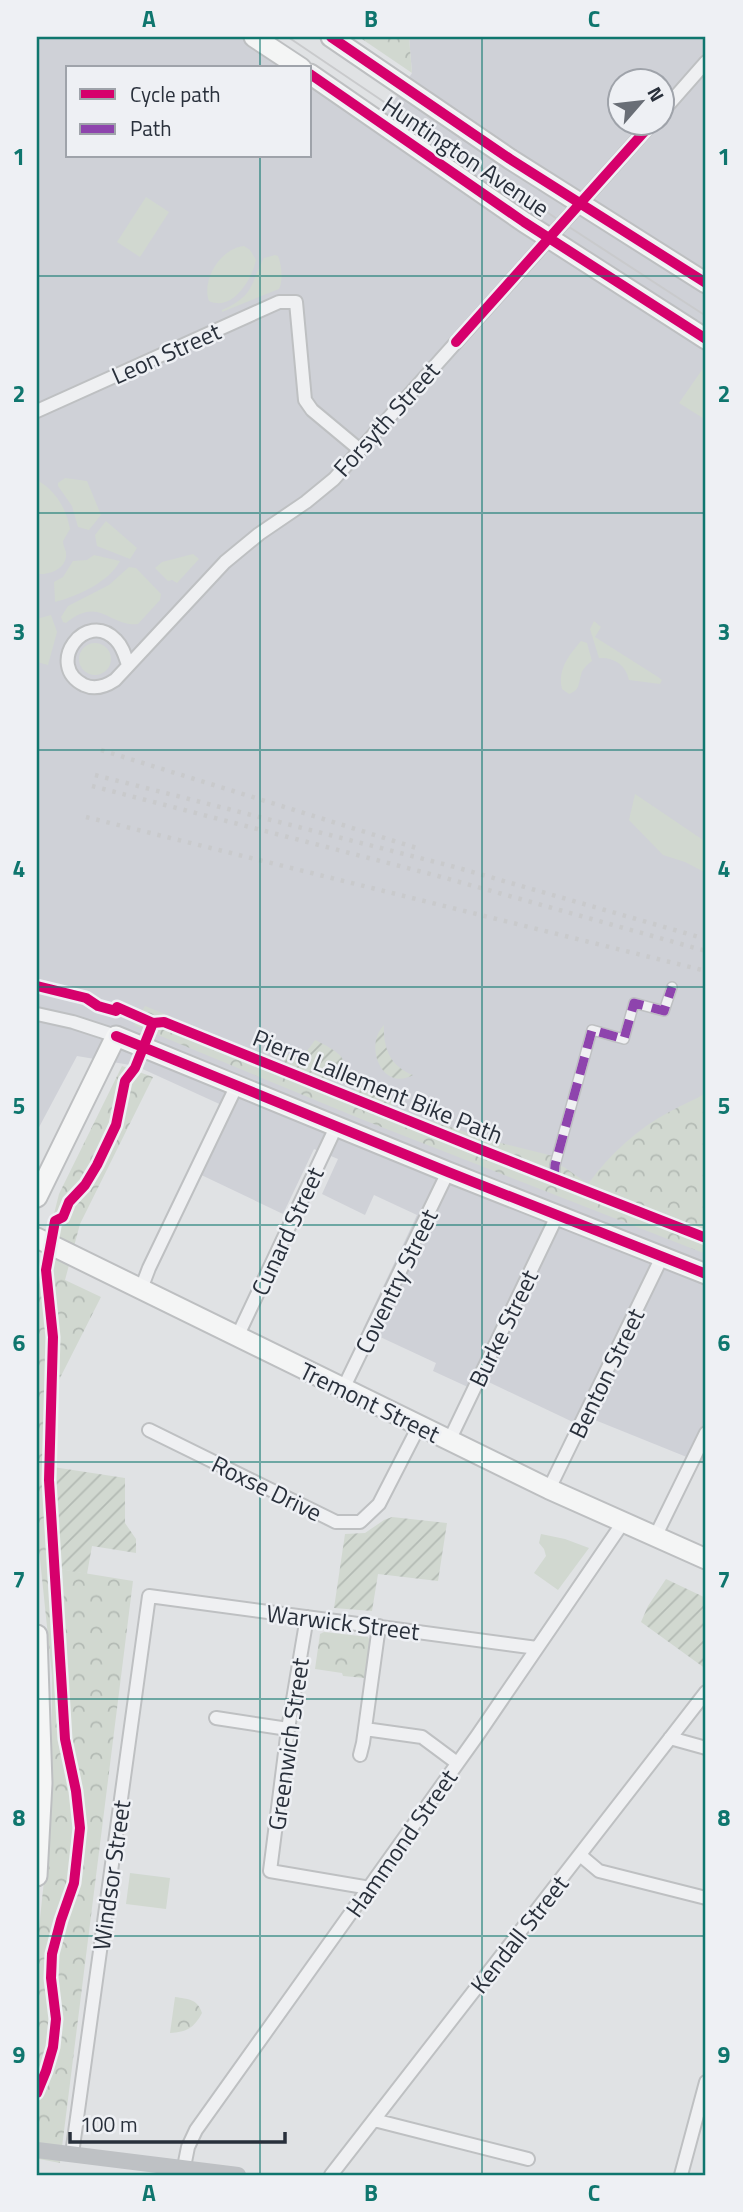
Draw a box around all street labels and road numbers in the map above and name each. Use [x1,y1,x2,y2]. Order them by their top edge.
street label: Huntington Avenue [375,87,557,225]
street label: Leon Street [106,313,227,393]
street label: Forsyth Street [324,353,448,485]
street label: Pierre Lallement Bike Path [248,1019,508,1153]
street label: Cunard Street [241,1160,333,1301]
street label: Coventry Street [345,1202,447,1359]
street label: Burke Street [459,1263,547,1393]
street label: Benton Street [559,1301,653,1444]
street label: Tremont Street [294,1353,447,1452]
street label: Roxse Drive [206,1446,328,1530]
street label: Warwick Street [264,1595,422,1649]
street label: Greenwich Street [258,1655,318,1833]
street label: Hammond Street [336,1761,466,1924]
street label: Windsor Street [83,1797,139,1952]
street label: Kendall Street [461,1867,577,2001]

